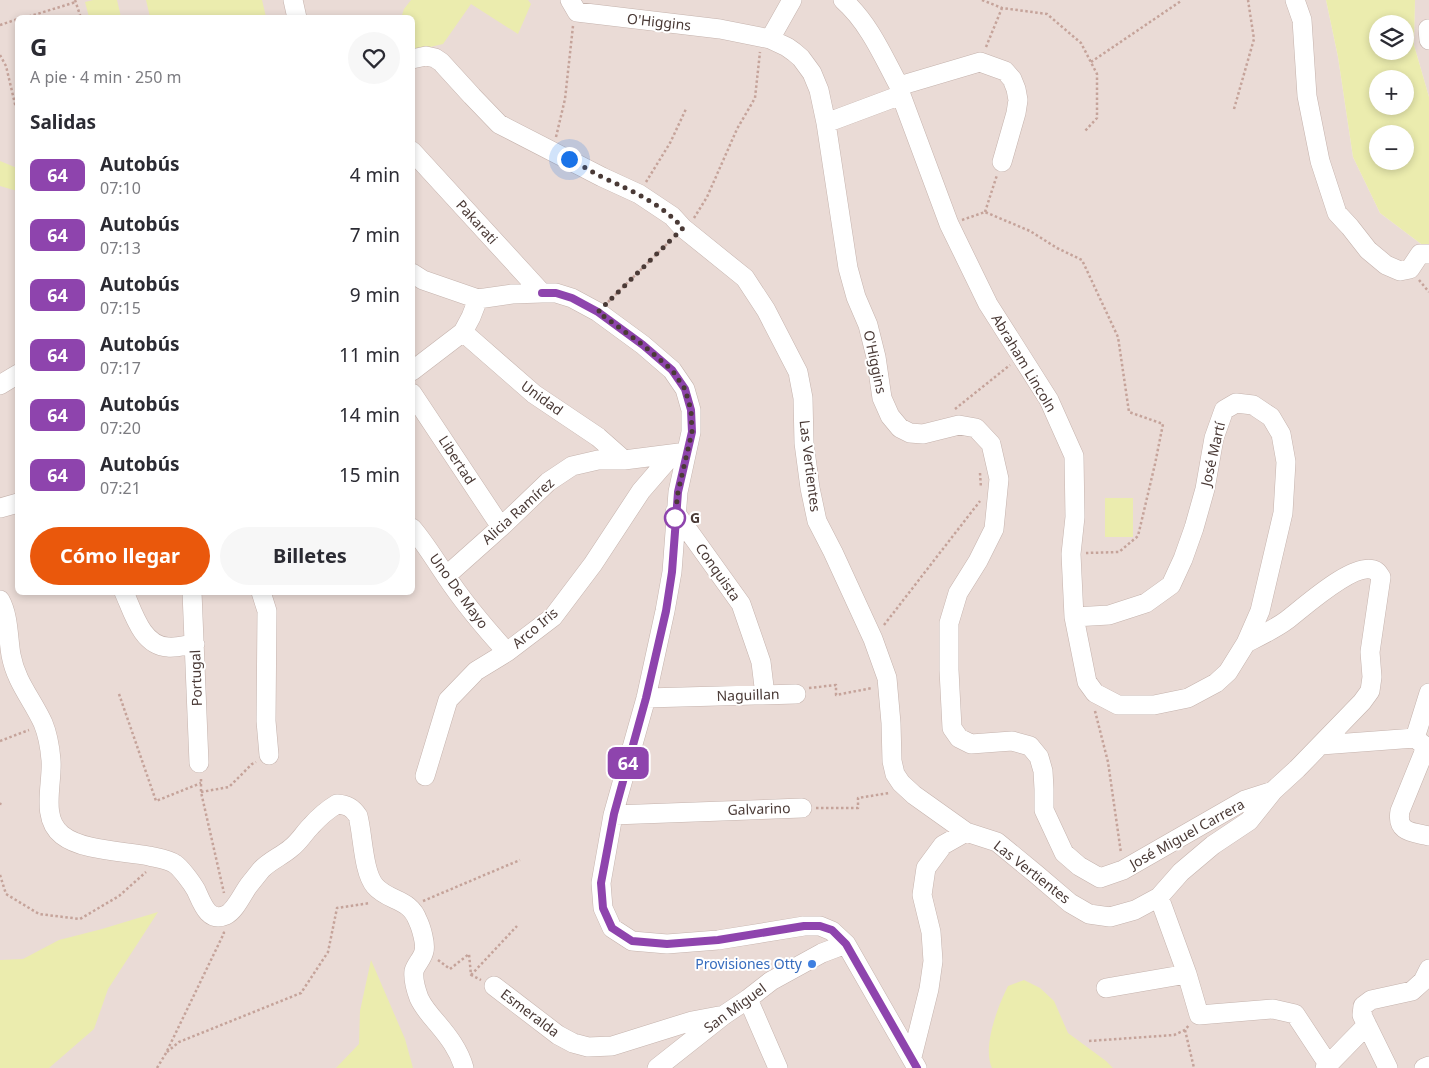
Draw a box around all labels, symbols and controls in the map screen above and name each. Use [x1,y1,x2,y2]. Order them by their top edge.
street label: O'Higgins [626,9,692,34]
map controls [1369,15,1414,170]
button: layers [1369,15,1414,60]
text: G [30,30,47,63]
button: heart [348,32,400,84]
text: A pie · 4 min · 250 m [30,66,181,88]
button: + [1369,70,1414,115]
text: Salidas [30,109,96,135]
button: − [1369,125,1414,170]
your location [557,147,582,172]
text: Autobús [100,151,180,177]
text: 4 min [350,162,400,188]
text: 64 [47,163,68,187]
text: 07:10 [100,177,141,199]
street label: Pakarati [452,195,502,248]
text: Autobús [100,211,180,237]
text: 7 min [350,222,400,248]
text: 64 [47,223,68,247]
text: 07:13 [100,237,141,259]
text: Autobús [100,271,180,297]
text: 9 min [350,282,400,308]
text: 64 [47,283,68,307]
text: 07:15 [100,297,141,319]
street label: Abraham Lincoln [988,310,1061,415]
street label: O'Higgins [860,328,892,396]
text: Autobús [100,331,180,357]
text: 11 min [339,342,400,368]
text: 64 [47,343,68,367]
text: 07:17 [100,357,141,379]
street label: Unidad [517,376,567,419]
text: Autobús [100,391,180,417]
text: 14 min [339,402,400,428]
text: 64 [47,403,68,427]
text: 07:20 [100,417,141,439]
street label: Las Vertientes [795,419,826,513]
street label: José Martí [1195,419,1229,490]
street label: Libertad [435,432,480,488]
text: Autobús [100,451,180,477]
text: 15 min [339,462,400,488]
text: 64 [47,463,68,487]
street label: Alicia Ramírez [477,473,558,548]
text: 07:21 [100,477,141,499]
marker: G [664,507,686,529]
place label: G [690,508,700,527]
button: Cómo llegar [30,527,210,585]
button: Billetes [220,527,400,585]
street label: Conquista [692,539,745,604]
street label: Uno De Mayo [426,549,493,632]
street label: Arco Iris [508,603,562,652]
street label: Portugal [185,649,206,707]
street label: Naguillan [716,684,780,705]
line badge: 64 [606,747,650,779]
text: 64 [618,751,638,775]
street label: José Miguel Carrera [1124,794,1248,874]
street label: Galvarino [727,798,791,819]
street label: Las Vertientes [990,836,1075,908]
place label: Provisiones Otty [695,954,803,973]
marker: Provisiones Otty [806,958,818,970]
street label: San Miguel [700,978,770,1037]
street label: Esmeralda [497,984,564,1041]

